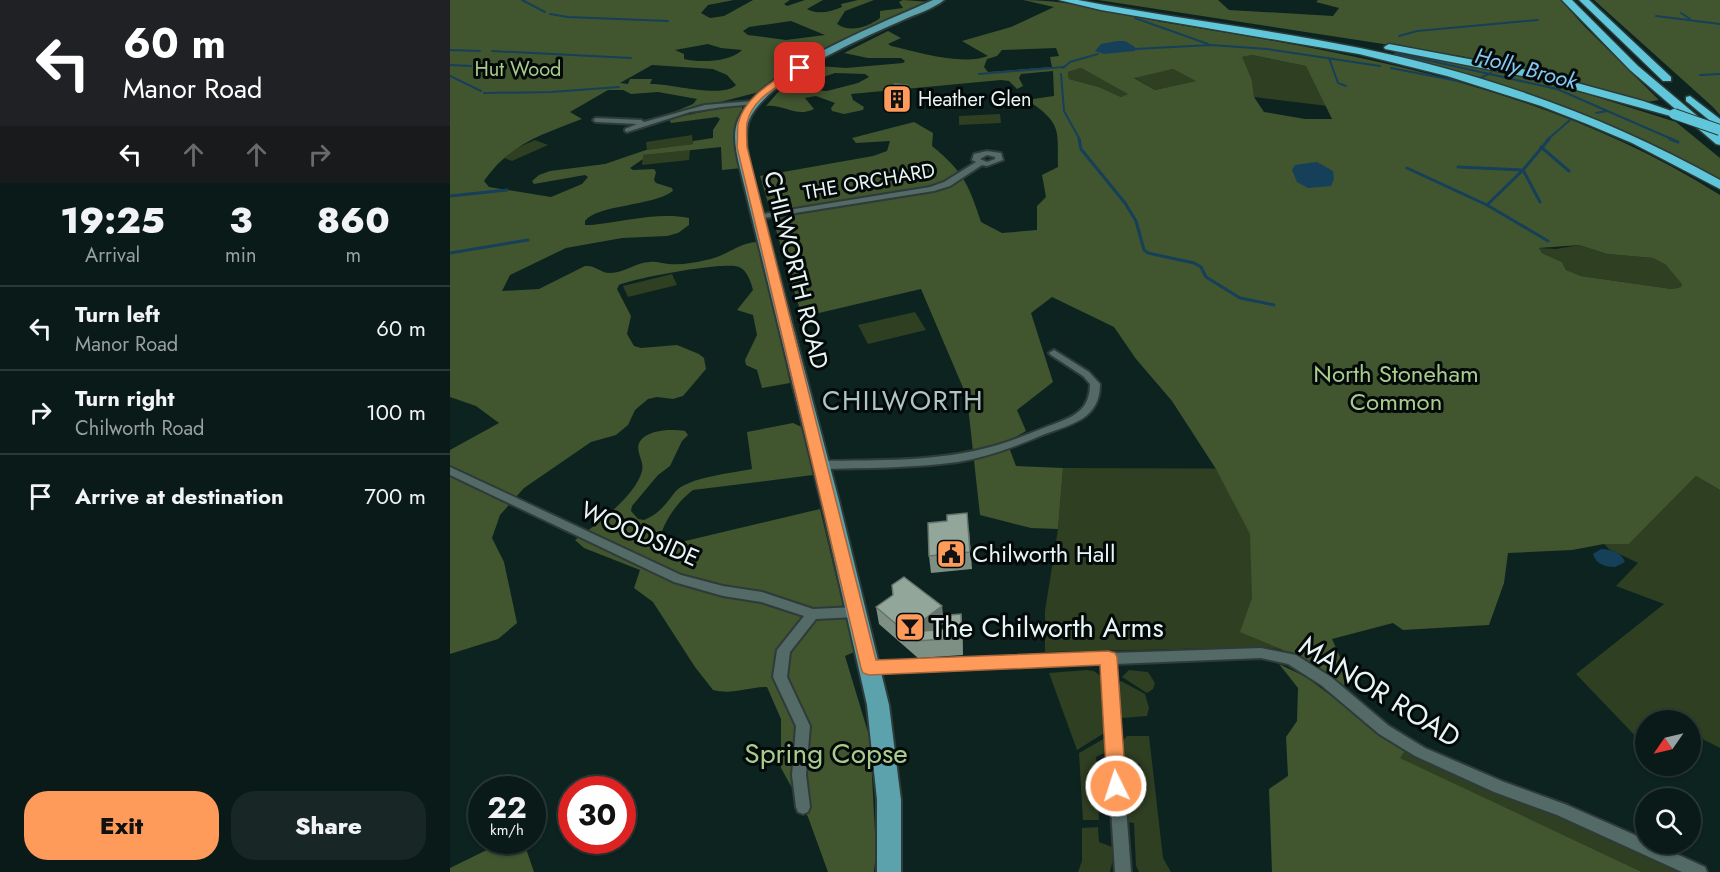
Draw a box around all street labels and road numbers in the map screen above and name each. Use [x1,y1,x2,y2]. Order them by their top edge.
street label: THE ORCHARD [801,156,937,207]
street label: CHILWORTH ROAD [755,167,838,373]
street label: WOODSIDE [575,492,705,575]
street label: MANOR ROAD [1291,625,1468,757]

